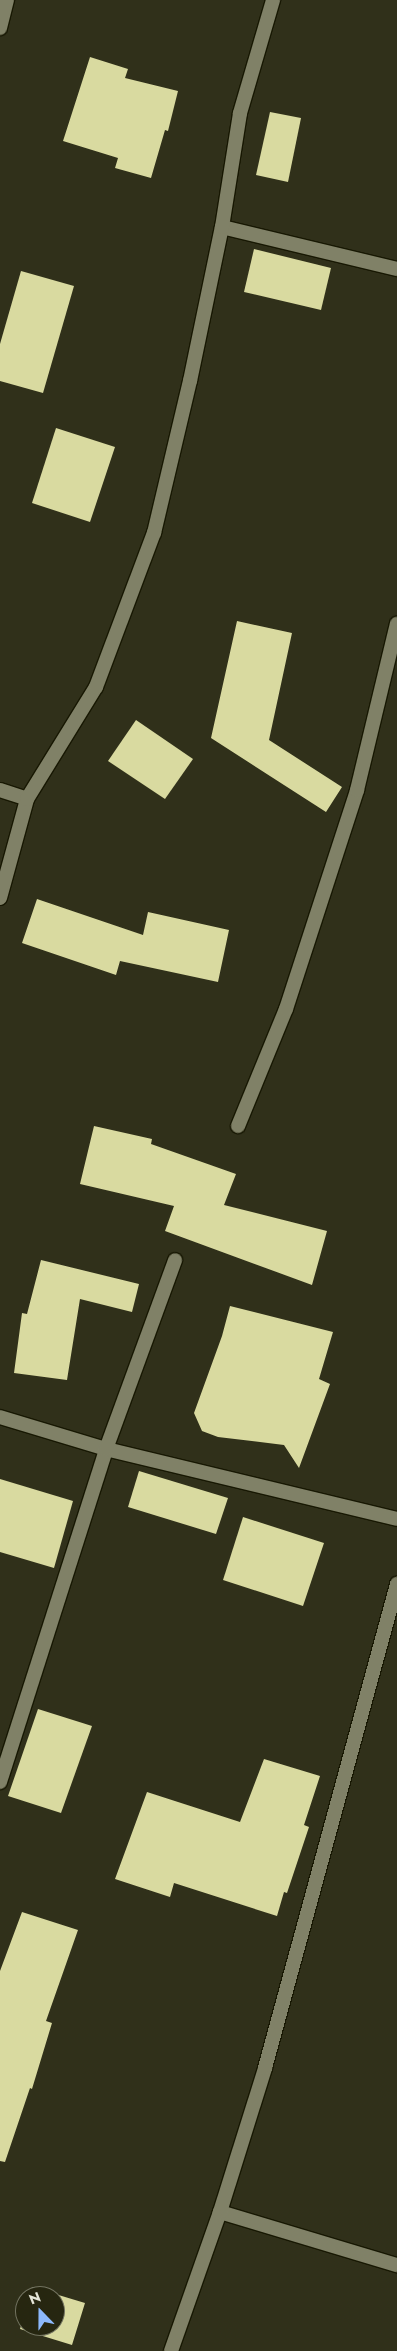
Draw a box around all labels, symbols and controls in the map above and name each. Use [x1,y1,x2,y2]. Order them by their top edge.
north arrow [15,2286,65,2336]
text: N [26,2287,44,2309]

